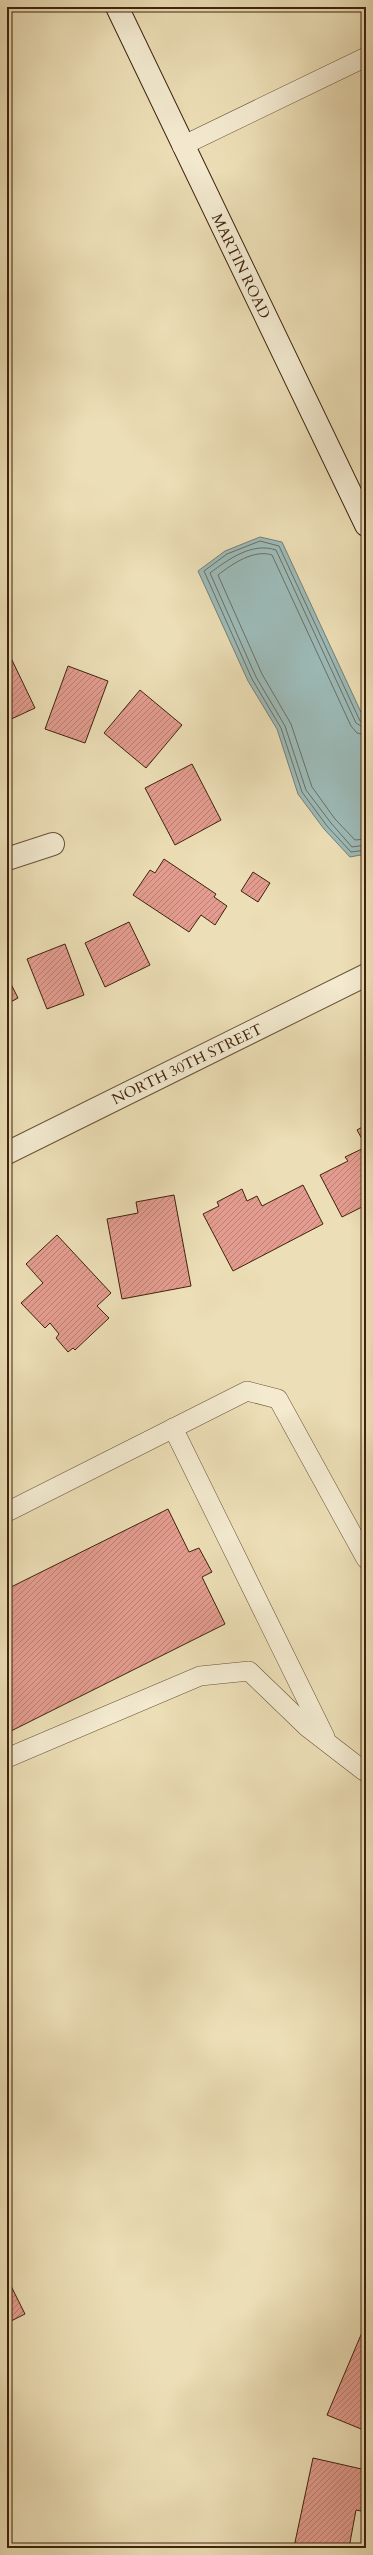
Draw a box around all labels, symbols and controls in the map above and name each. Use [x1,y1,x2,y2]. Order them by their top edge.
street label: MARTIN ROAD [207,210,275,322]
street label: NORTH 30TH STREET [108,1019,266,1109]

